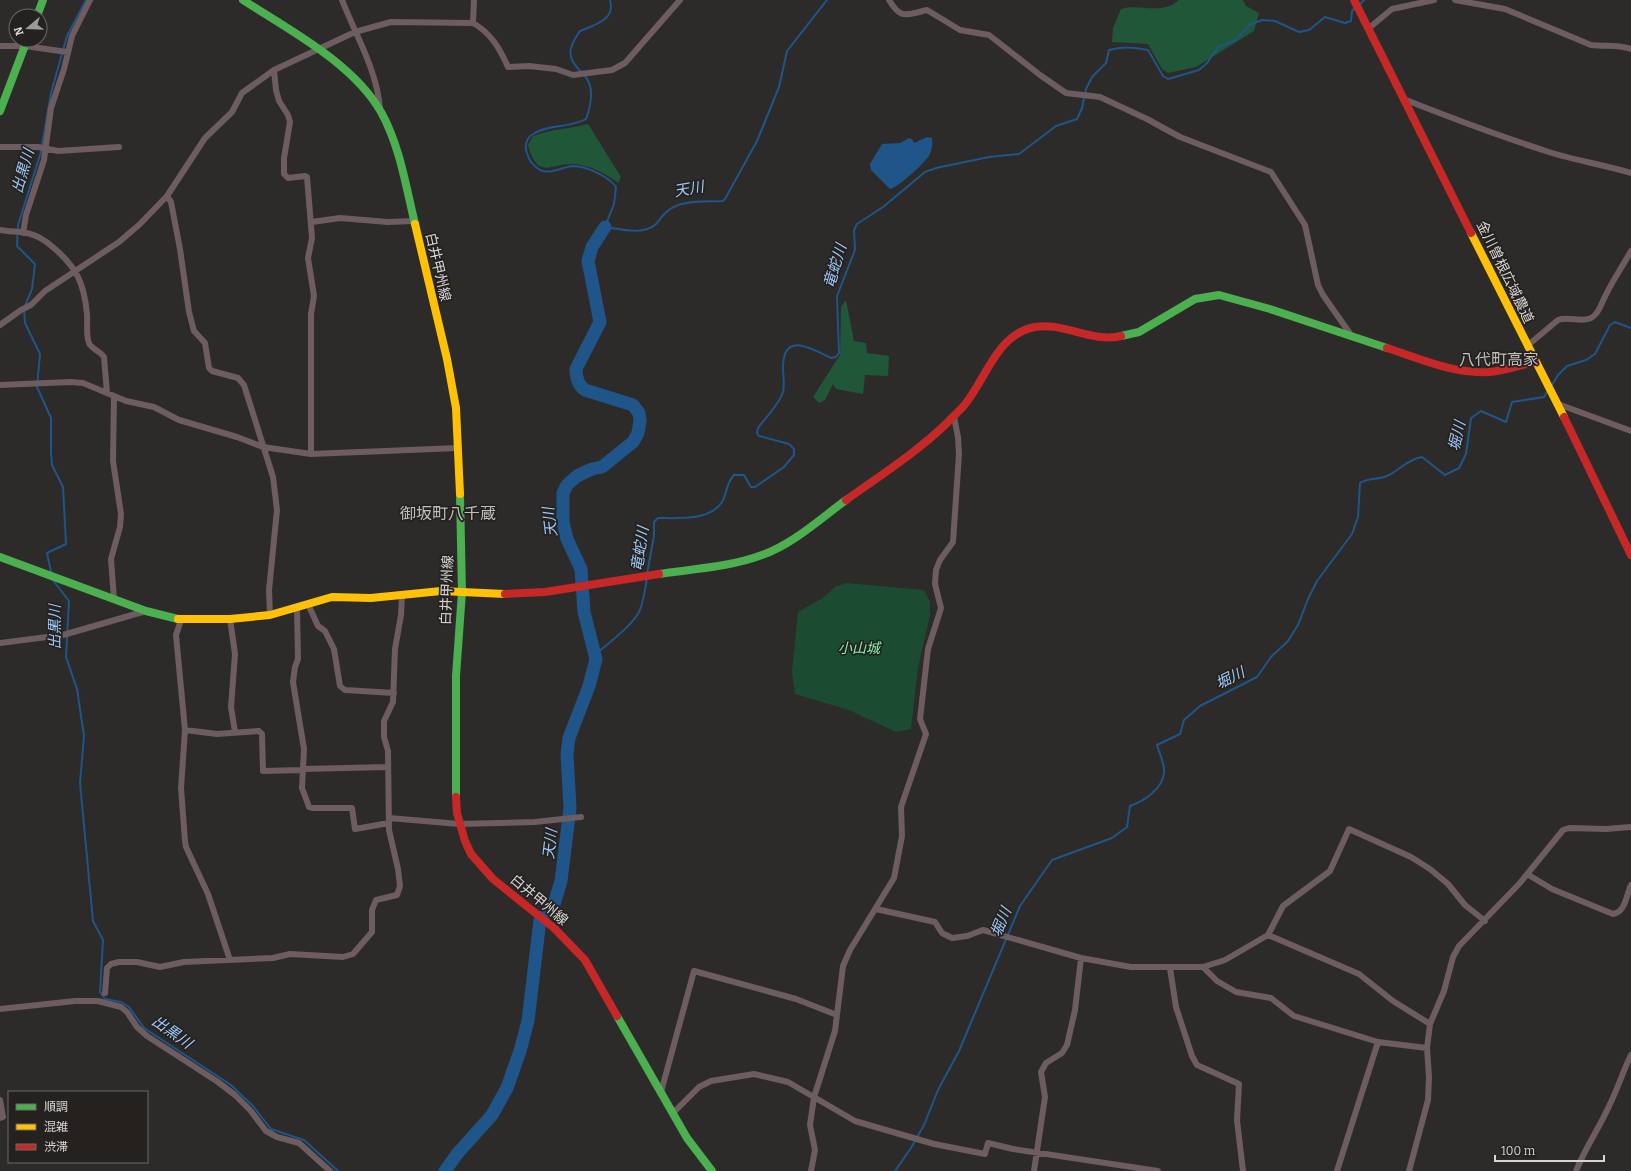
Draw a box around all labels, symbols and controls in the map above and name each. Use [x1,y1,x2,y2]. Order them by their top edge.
north arrow [8,8,48,48]
text: N [11,24,27,37]
water label: 出黒川 [8,145,38,195]
water label: 天川 [673,177,707,200]
street label: 金川曽根広域農道 [1473,218,1537,326]
street label: 白井甲州線 [422,231,454,303]
water label: 竜蛇川 [820,240,851,290]
district label: 八代町高家 [1459,350,1539,369]
water label: 堀川 [1445,417,1470,453]
district label: 御坂町八千蔵 [400,504,496,523]
water label: 天川 [539,504,561,538]
water label: 竜蛇川 [628,523,653,573]
street label: 白井甲州線 [437,555,457,625]
water label: 出黒川 [46,603,64,650]
park label: 小山城 [838,640,882,657]
water label: 堀川 [1213,662,1249,693]
water label: 天川 [539,826,561,860]
street label: 白井甲州線 [507,871,571,929]
water label: 堀川 [987,903,1016,939]
water label: 出黒川 [148,1012,197,1053]
legend [8,1091,148,1163]
text: 順調 [44,1100,68,1114]
text: 混雑 [44,1120,68,1134]
scale bar [1495,1137,1604,1163]
text: 渋滞 [44,1140,68,1154]
text: 100 m [1501,1144,1536,1158]

